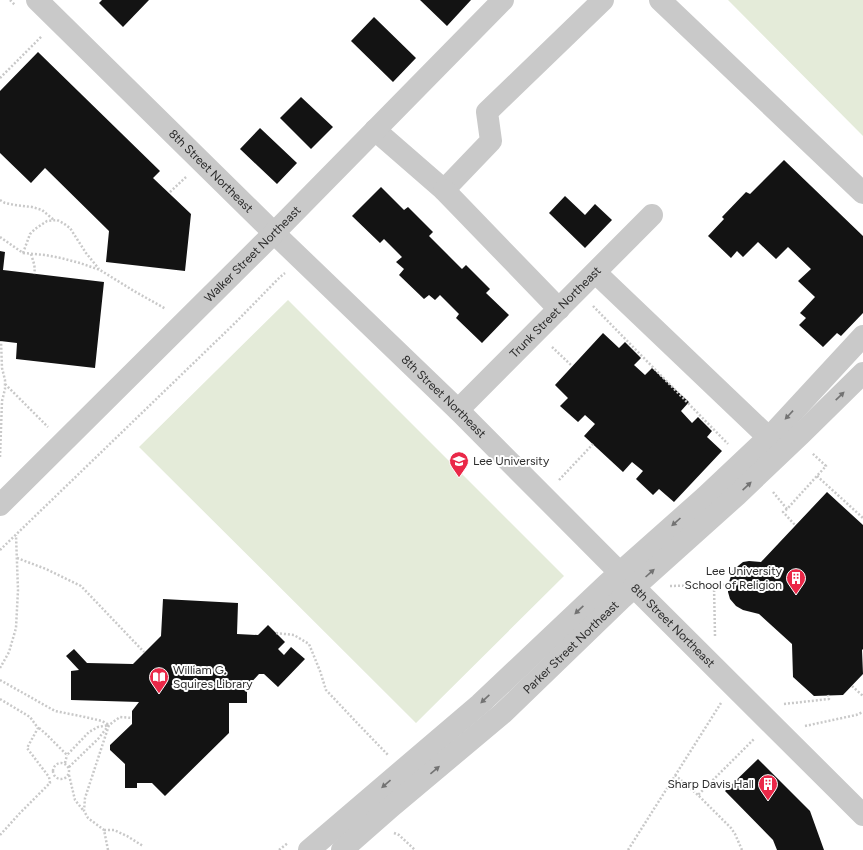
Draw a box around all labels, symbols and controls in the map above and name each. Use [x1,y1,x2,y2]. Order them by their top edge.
street label: 8th Street Northeast [166,127,256,216]
street label: Walker Street Northeast [202,203,304,305]
street label: Trunk Street Northeast [507,263,604,361]
street label: 8th Street Northeast [398,352,489,441]
one-way arrow [835,391,845,401]
one-way arrow [785,411,794,420]
school or university icon: Lee University [448,450,470,478]
place label: Lee University [473,454,550,468]
one-way arrow [742,481,752,491]
one-way arrow [670,518,681,527]
place label: Lee University School of Religion [685,564,783,592]
building icon: Lee University School of Religion [785,567,807,595]
one-way arrow [645,568,655,578]
street label: 8th Street Northeast [628,581,718,671]
street label: Parker Street Northeast [520,598,622,697]
one-way arrow [574,605,584,615]
place label: William G. Squires Library [173,663,253,691]
library icon: William G. Squires Library [148,666,170,694]
one-way arrow [480,694,490,704]
one-way arrow [430,765,441,774]
building icon: Sharp Davis Hall [757,773,779,801]
place label: Sharp Davis Hall [667,777,754,791]
one-way arrow [381,779,392,788]

